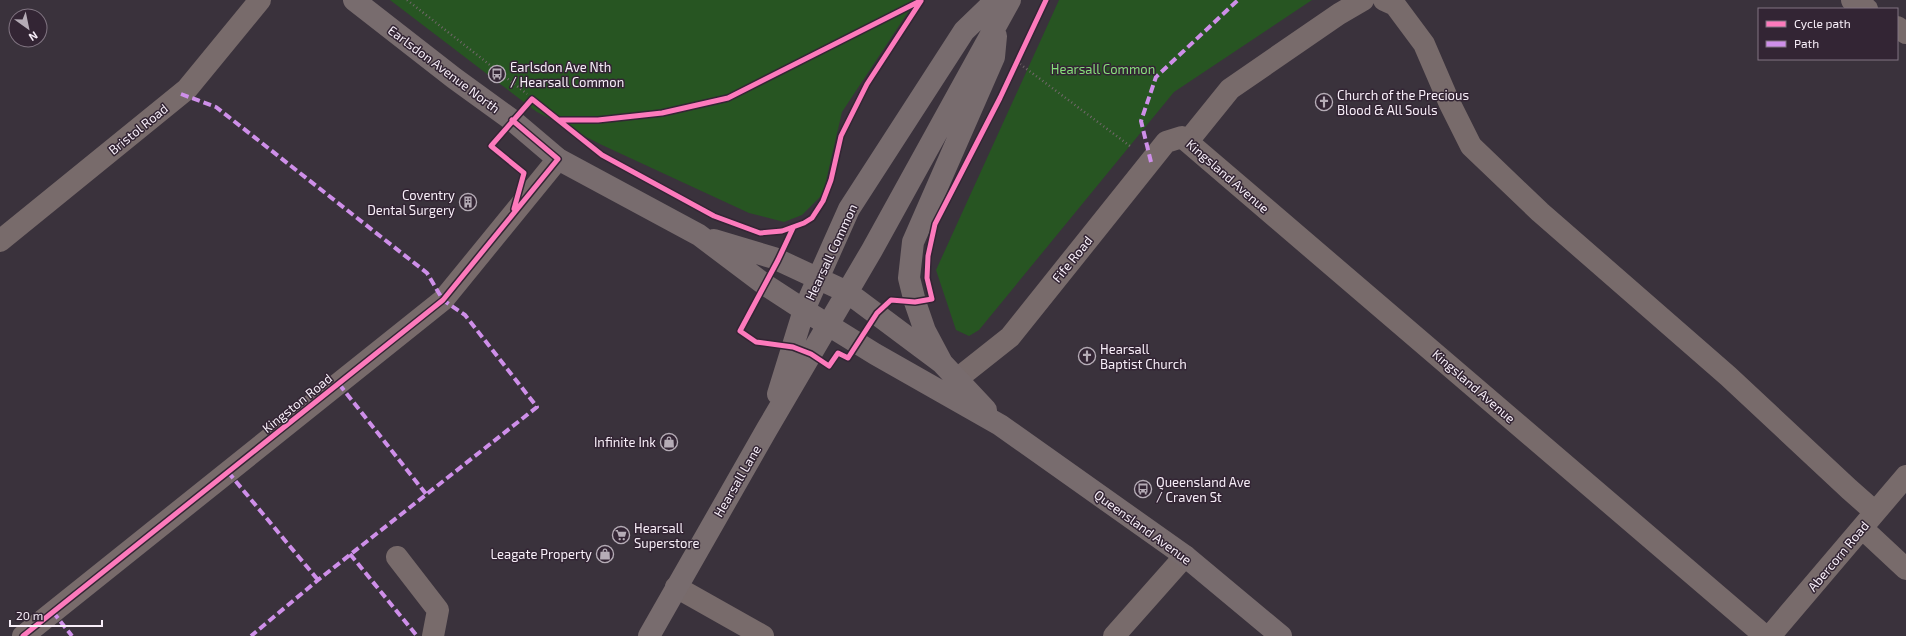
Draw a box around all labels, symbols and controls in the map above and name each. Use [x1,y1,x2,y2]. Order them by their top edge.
north arrow [8,8,48,48]
legend [1758,8,1898,60]
text: Cycle path [1794,16,1851,30]
street label: Earlsdon Avenue North [385,22,503,116]
text: N [27,29,41,44]
text: Path [1794,36,1819,50]
place label: Earlsdon Ave Nth / Hearsall Common [510,59,624,90]
park label: Hearsall Common [1051,61,1155,77]
bus stop icon: Earlsdon Ave Nth / Hearsall Common [487,64,507,84]
place label: Church of the Precious Blood & All Souls [1337,87,1469,118]
church icon: Church of the Precious Blood & All Souls [1314,92,1334,112]
street label: Bristol Road [105,100,171,158]
street label: Kingsland Avenue [1183,136,1273,216]
place label: Coventry Dental Surgery [367,187,455,218]
building icon: Coventry Dental Surgery [458,192,478,212]
street label: Hearsall Common [802,201,860,303]
street label: Fife Road [1049,233,1095,285]
place label: Hearsall Baptist Church [1100,341,1187,372]
church icon: Hearsall Baptist Church [1077,346,1097,366]
street label: Kingsland Avenue [1429,346,1519,426]
street label: Kingston Road [259,370,335,436]
shop icon: Infinite Ink [659,432,679,452]
place label: Infinite Ink [594,434,656,450]
street label: Hearsall Lane [710,442,764,520]
place label: Queensland Ave / Craven St [1156,474,1250,505]
bus stop icon: Queensland Ave / Craven St [1133,479,1153,499]
street label: Queensland Avenue [1091,486,1195,568]
street label: Abercorn Road [1804,518,1872,594]
place label: Hearsall Superstore [634,520,699,551]
supermarket icon: Hearsall Superstore [611,525,631,545]
shop icon: Leagate Property [595,544,615,564]
place label: Leagate Property [490,546,592,562]
scale bar [10,602,102,628]
text: 20 m [16,608,43,622]

